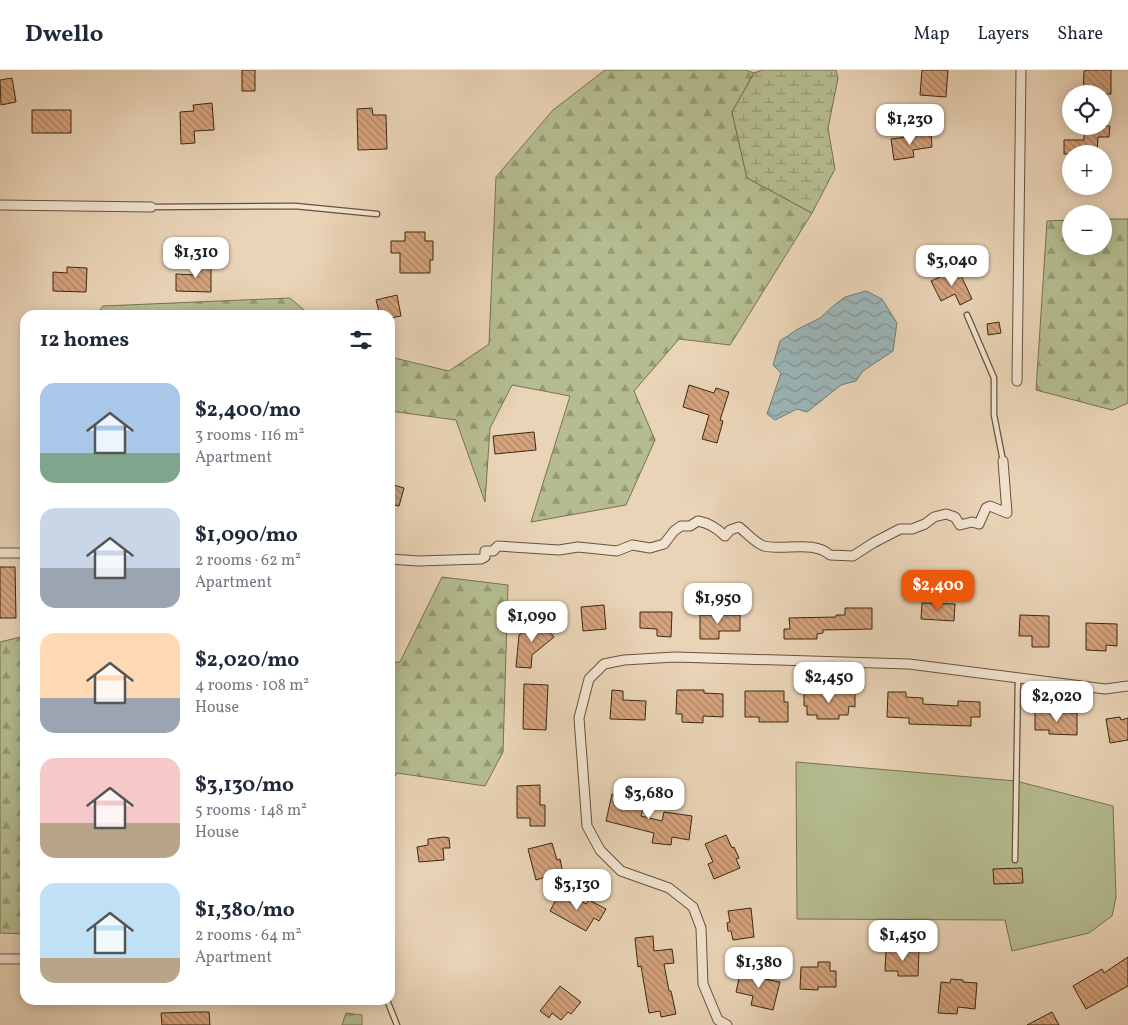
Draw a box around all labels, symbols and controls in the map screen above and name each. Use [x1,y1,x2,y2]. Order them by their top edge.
text: Dwello [25,18,103,52]
text: Map [913,22,949,47]
text: Layers [977,22,1029,47]
text: Share [1057,22,1103,47]
map controls [1062,85,1112,255]
button: locate [1062,85,1112,135]
pin: $1,230 [869,104,951,146]
text: $1,230 [887,109,933,131]
button: + [1062,145,1112,195]
button: − [1062,205,1112,255]
pin: $1,310 [155,236,237,279]
text: $1,310 [174,242,218,264]
pin: $3,040 [911,244,993,287]
text: $3,040 [927,250,977,272]
text: 12 homes [40,326,129,355]
icon: filters [347,326,375,354]
text: $2,400/mo [195,396,301,425]
icon: home [80,403,140,463]
text: 3 rooms · 116 m² [195,425,304,447]
text: Apartment [195,447,272,469]
text: $1,090/mo [195,521,298,550]
icon: home [80,528,140,588]
text: 2 rooms · 62 m² [195,550,301,572]
pin: $2,400 [897,570,979,612]
text: Apartment [195,572,272,594]
text: $2,400 [912,575,964,597]
pin: $1,950 [677,582,759,625]
text: $1,950 [695,588,741,610]
pin: $1,090 [491,600,573,643]
text: $1,090 [508,606,556,628]
text: $2,020/mo [195,646,299,675]
icon: home [80,653,140,713]
pin: $2,450 [788,662,870,704]
text: $2,450 [805,667,853,689]
text: 4 rooms · 108 m² [195,675,309,697]
pin: $2,020 [1016,680,1098,723]
text: $2,020 [1032,686,1082,708]
text: House [195,697,239,719]
text: $3,130/mo [195,771,294,800]
icon: home [80,778,140,838]
pin: $3,680 [608,778,690,820]
text: $3,680 [624,783,674,805]
text: 5 rooms · 148 m² [195,800,307,822]
text: House [195,822,239,844]
pin: $3,130 [536,868,618,911]
text: $3,130 [554,874,600,896]
text: $1,380/mo [195,896,295,925]
icon: home [80,903,140,963]
pin: $1,450 [862,920,944,962]
text: 2 rooms · 64 m² [195,925,302,947]
text: $1,450 [880,925,926,947]
pin: $1,380 [718,946,800,989]
text: Apartment [195,947,272,969]
text: $1,380 [736,952,782,974]

